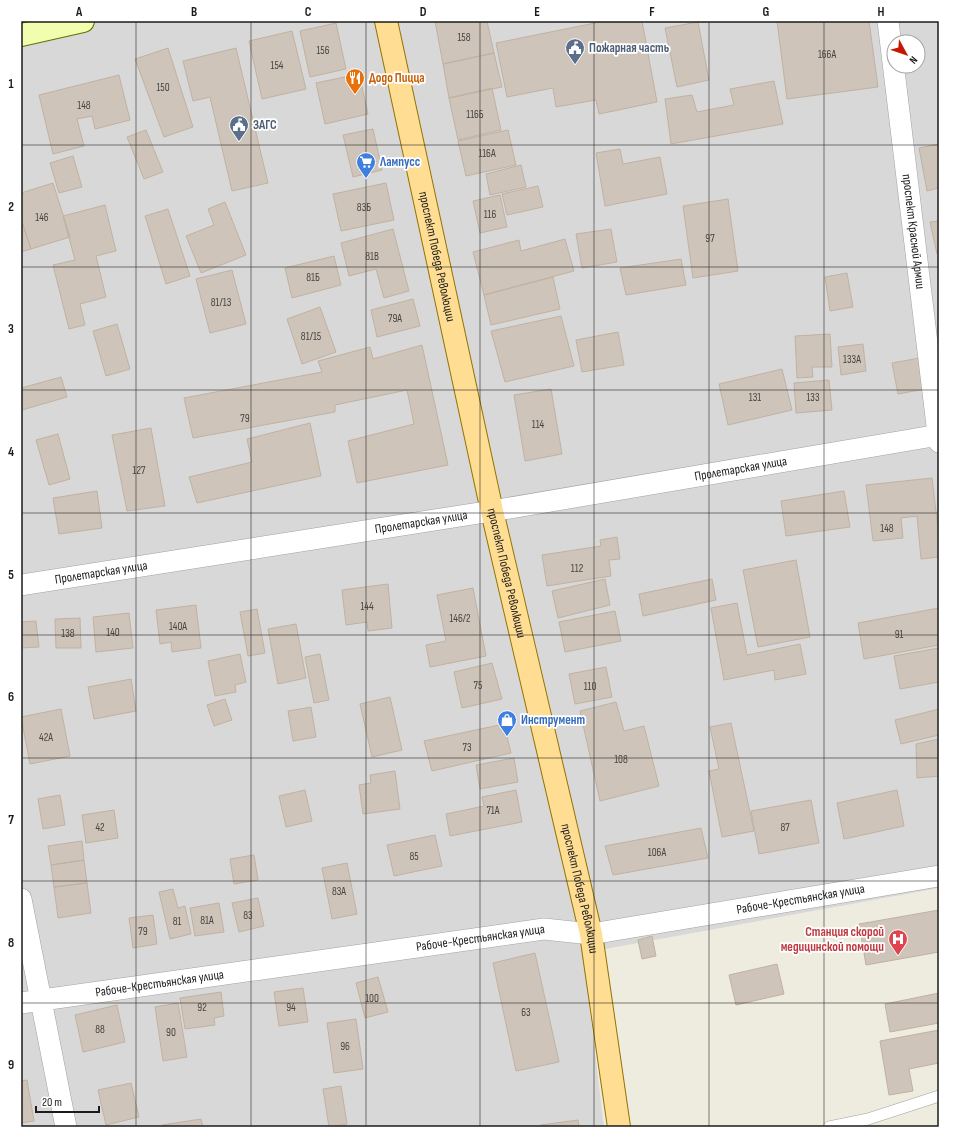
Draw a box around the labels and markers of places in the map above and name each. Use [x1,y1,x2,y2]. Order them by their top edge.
public building icon: Пожарная часть [564,37,586,65]
place label: Пожарная часть [589,40,670,56]
restaurant icon: Додо Пицца [344,67,366,95]
place label: Додо Пицца [369,70,425,86]
public building icon: ЗАГС [228,114,250,142]
place label: ЗАГС [253,117,277,133]
supermarket icon: Лампусс [355,151,377,179]
place label: Лампусс [379,154,421,170]
shop icon: Инструмент [496,709,518,737]
place label: Инструмент [521,712,585,728]
place label: Станция скорой медицинской помощи [781,924,884,955]
hospital icon: Станция скорой медицинской помощи [887,928,909,956]

